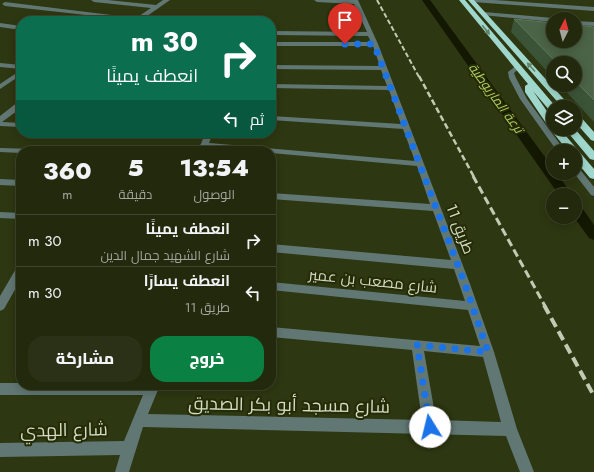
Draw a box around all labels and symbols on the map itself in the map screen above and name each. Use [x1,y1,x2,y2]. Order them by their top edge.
pin [328,3,362,44]
north arrow [546,12,582,48]
one-way arrow [482,25,491,36]
water label: ترعة الماريوطية [464,59,529,139]
one-way arrow [527,62,536,73]
street label: طريق 11 [440,201,480,257]
street label: شارع مصعب بن عمير [307,263,438,299]
street label: شارع مسجد أبو بكر الصديق [188,390,390,420]
position arrow [409,406,451,448]
street label: شارع الهدي [20,416,108,445]

